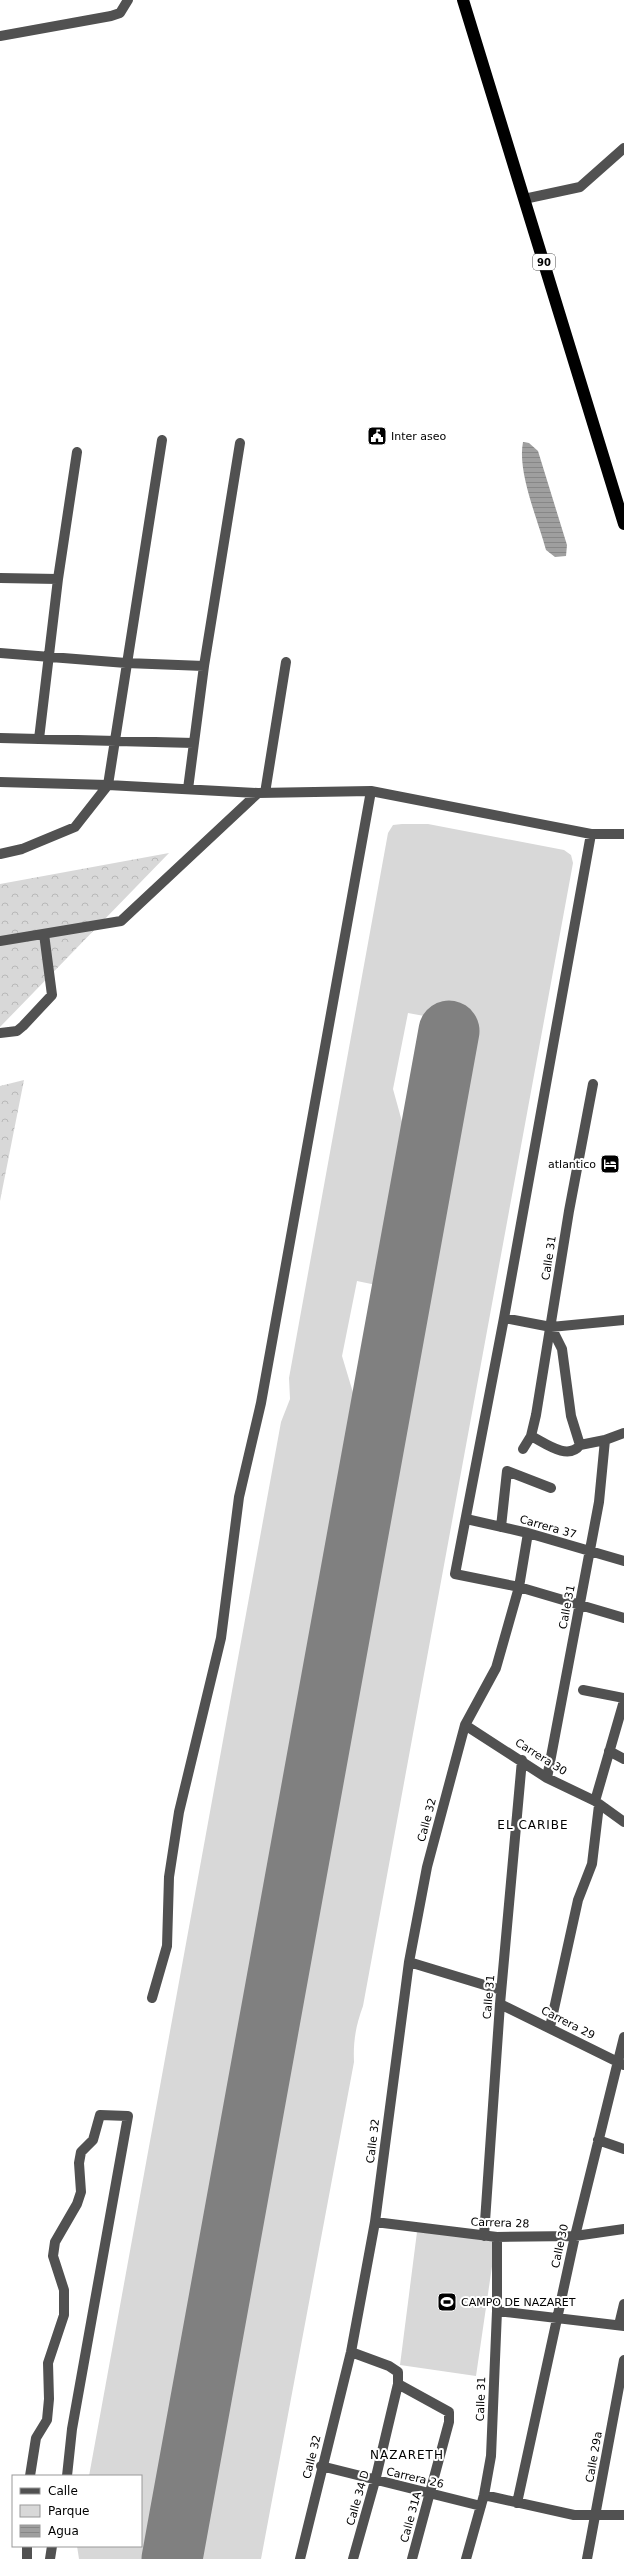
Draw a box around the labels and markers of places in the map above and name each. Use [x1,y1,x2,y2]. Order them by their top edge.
public building icon: Inter aseo [366,425,388,447]
place label: Inter aseo [391,430,447,443]
hotel icon: atlantico [599,1153,621,1175]
place label: atlantico [548,1158,596,1171]
sports icon: CAMPO DE NAZARET [436,2291,458,2313]
place label: CAMPO DE NAZARET [461,2296,576,2309]

